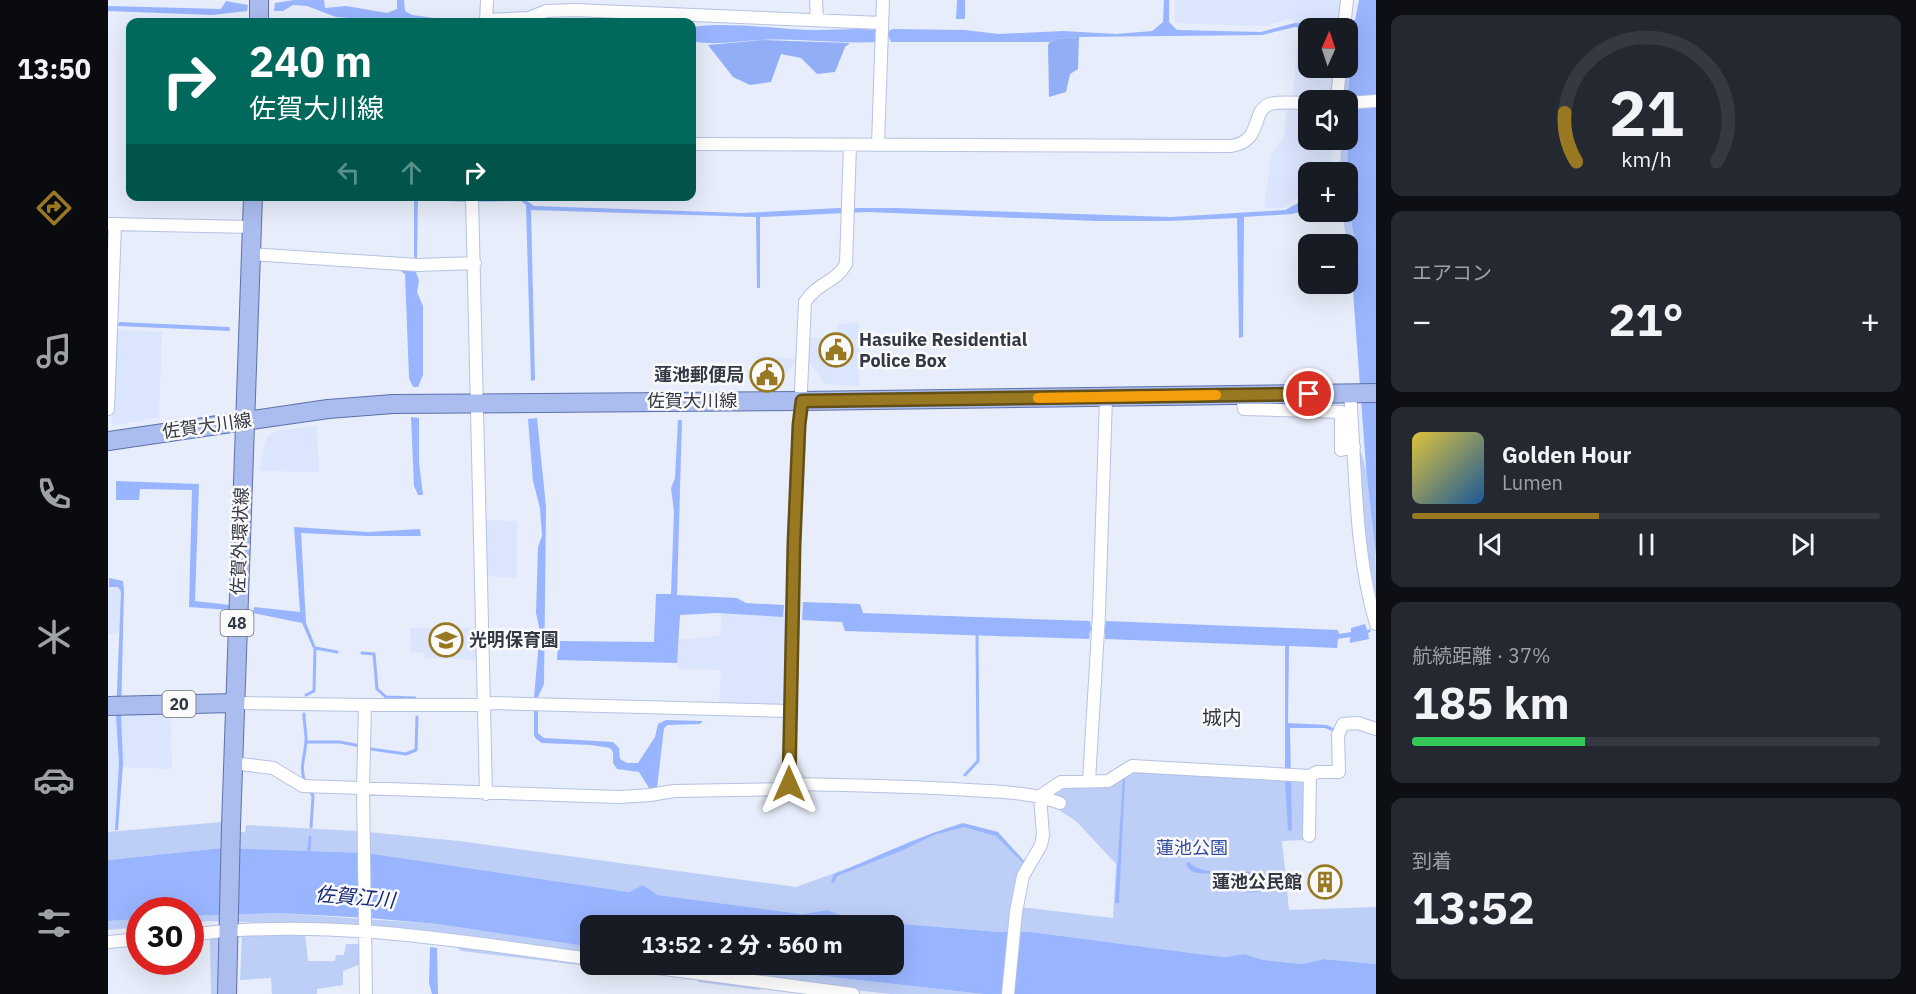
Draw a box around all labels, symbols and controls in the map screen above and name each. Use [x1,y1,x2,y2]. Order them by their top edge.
north arrow [1298,18,1358,78]
map controls [1298,18,1358,294]
text: 240 m [249,34,372,89]
icon: right [150,42,228,120]
text: 13:50 [17,51,91,86]
text: 21 [1609,73,1683,154]
text: 佐賀大川線 [249,90,384,125]
button: sound [1298,90,1358,150]
text: km/h [1621,146,1671,174]
icon: left [332,156,365,189]
icon: ahead [395,156,428,189]
icon: right [458,156,491,189]
button: + [1298,162,1358,222]
icon: directions [33,187,75,229]
button: − [1298,234,1358,294]
text: エアコン [1412,259,1492,286]
text: 21° [1608,290,1684,348]
text: − [1412,299,1432,342]
text: + [1860,299,1880,342]
place label: Hasuike Residential Police Box [859,328,1028,372]
icon: music [33,330,75,372]
public building icon: Hasuike Residential Police Box [818,332,854,368]
public building icon: 蓮池郵便局 [749,357,785,393]
place label: 蓮池郵便局 [654,363,744,386]
pin [1283,368,1334,419]
icon: arrive [1292,377,1325,410]
street label: 佐賀大川線 [647,389,737,412]
street label: 佐賀大川線 [161,408,253,443]
text: Golden Hour [1502,440,1631,469]
text: Lumen [1502,469,1563,496]
icon: phone [33,473,75,515]
street label: 佐賀外環状線 [226,487,253,595]
icon: previous [1474,528,1507,561]
icon: pause [1630,528,1663,561]
icon: next [1786,528,1819,561]
road number: 48 [220,610,254,636]
icon: climate [33,616,75,658]
school or university icon: 光明保育園 [428,622,464,658]
place label: 光明保育園 [469,628,559,651]
text: 航続距離 · 37% [1412,642,1551,669]
text: 185 km [1412,673,1570,731]
road number: 20 [162,691,196,717]
district label: 城内 [1202,704,1242,731]
position arrow [757,752,821,816]
icon: car [33,759,75,801]
park label: 蓮池公園 [1156,836,1228,859]
text: 到着 [1412,847,1452,874]
building icon: 蓮池公民館 [1307,864,1343,900]
place label: 蓮池公民館 [1212,870,1302,893]
text: 13:52 [1412,878,1535,936]
water label: 佐賀江川 [314,880,398,914]
speed limit sign: 30 [126,897,204,975]
icon: filters [33,902,75,944]
text: 13:52 · 2 分 · 560 m [641,930,843,959]

